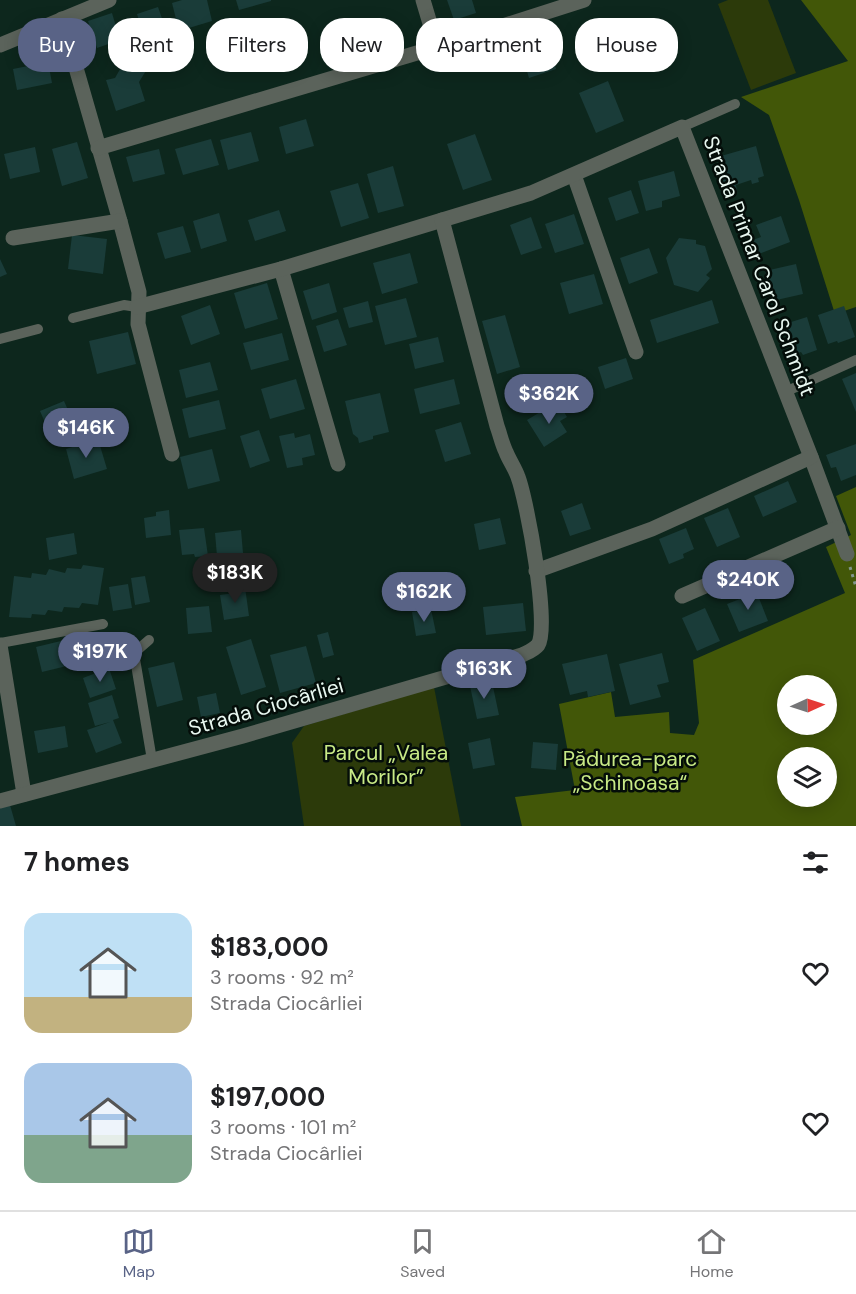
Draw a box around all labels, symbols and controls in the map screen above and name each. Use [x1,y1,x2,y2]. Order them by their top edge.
chip: Buy [18,18,96,72]
chip: Rent [108,18,194,72]
chip: Filters [206,18,308,72]
chip: New [320,18,404,72]
chip: Apartment [416,18,563,72]
chip: House [575,18,678,72]
street label: Strada Primar Carol Schmidt [696,132,822,400]
pin: $362K [507,374,591,425]
text: $362K [518,380,580,406]
pin: $146K [44,408,128,459]
text: $146K [57,414,115,440]
pin: $183K [193,553,277,604]
text: $183K [206,559,264,585]
pin: $240K [706,560,790,611]
text: $240K [716,566,780,592]
pin: $162K [382,572,466,623]
text: $162K [396,578,452,604]
pin: $197K [58,632,142,683]
text: $197K [72,638,128,664]
pin: $163K [442,649,526,700]
text: $163K [455,655,513,681]
street label: Strada Ciocârliei [185,671,347,743]
north arrow [777,675,837,735]
map controls [777,675,837,807]
park label: Parcul „Valea Morilor” [324,739,448,791]
park label: Pădurea-parc „Schinoasa“ [563,745,697,797]
button: layers [777,747,837,807]
text: 7 homes [24,845,130,879]
icon: filters [799,846,832,879]
text: $183,000 [210,930,329,964]
icon: home [72,937,144,1009]
icon: heart [799,957,832,990]
text: 3 rooms · 92 m² [210,964,354,990]
text: Strada Ciocârliei [210,990,363,1016]
text: $197,000 [210,1080,325,1114]
icon: home [72,1087,144,1159]
icon: heart [799,1107,832,1140]
text: 3 rooms · 101 m² [210,1114,356,1140]
text: Strada Ciocârliei [210,1140,363,1166]
tab: Map [122,1225,155,1282]
tab: Saved [400,1225,445,1282]
tab: Home [690,1225,734,1282]

